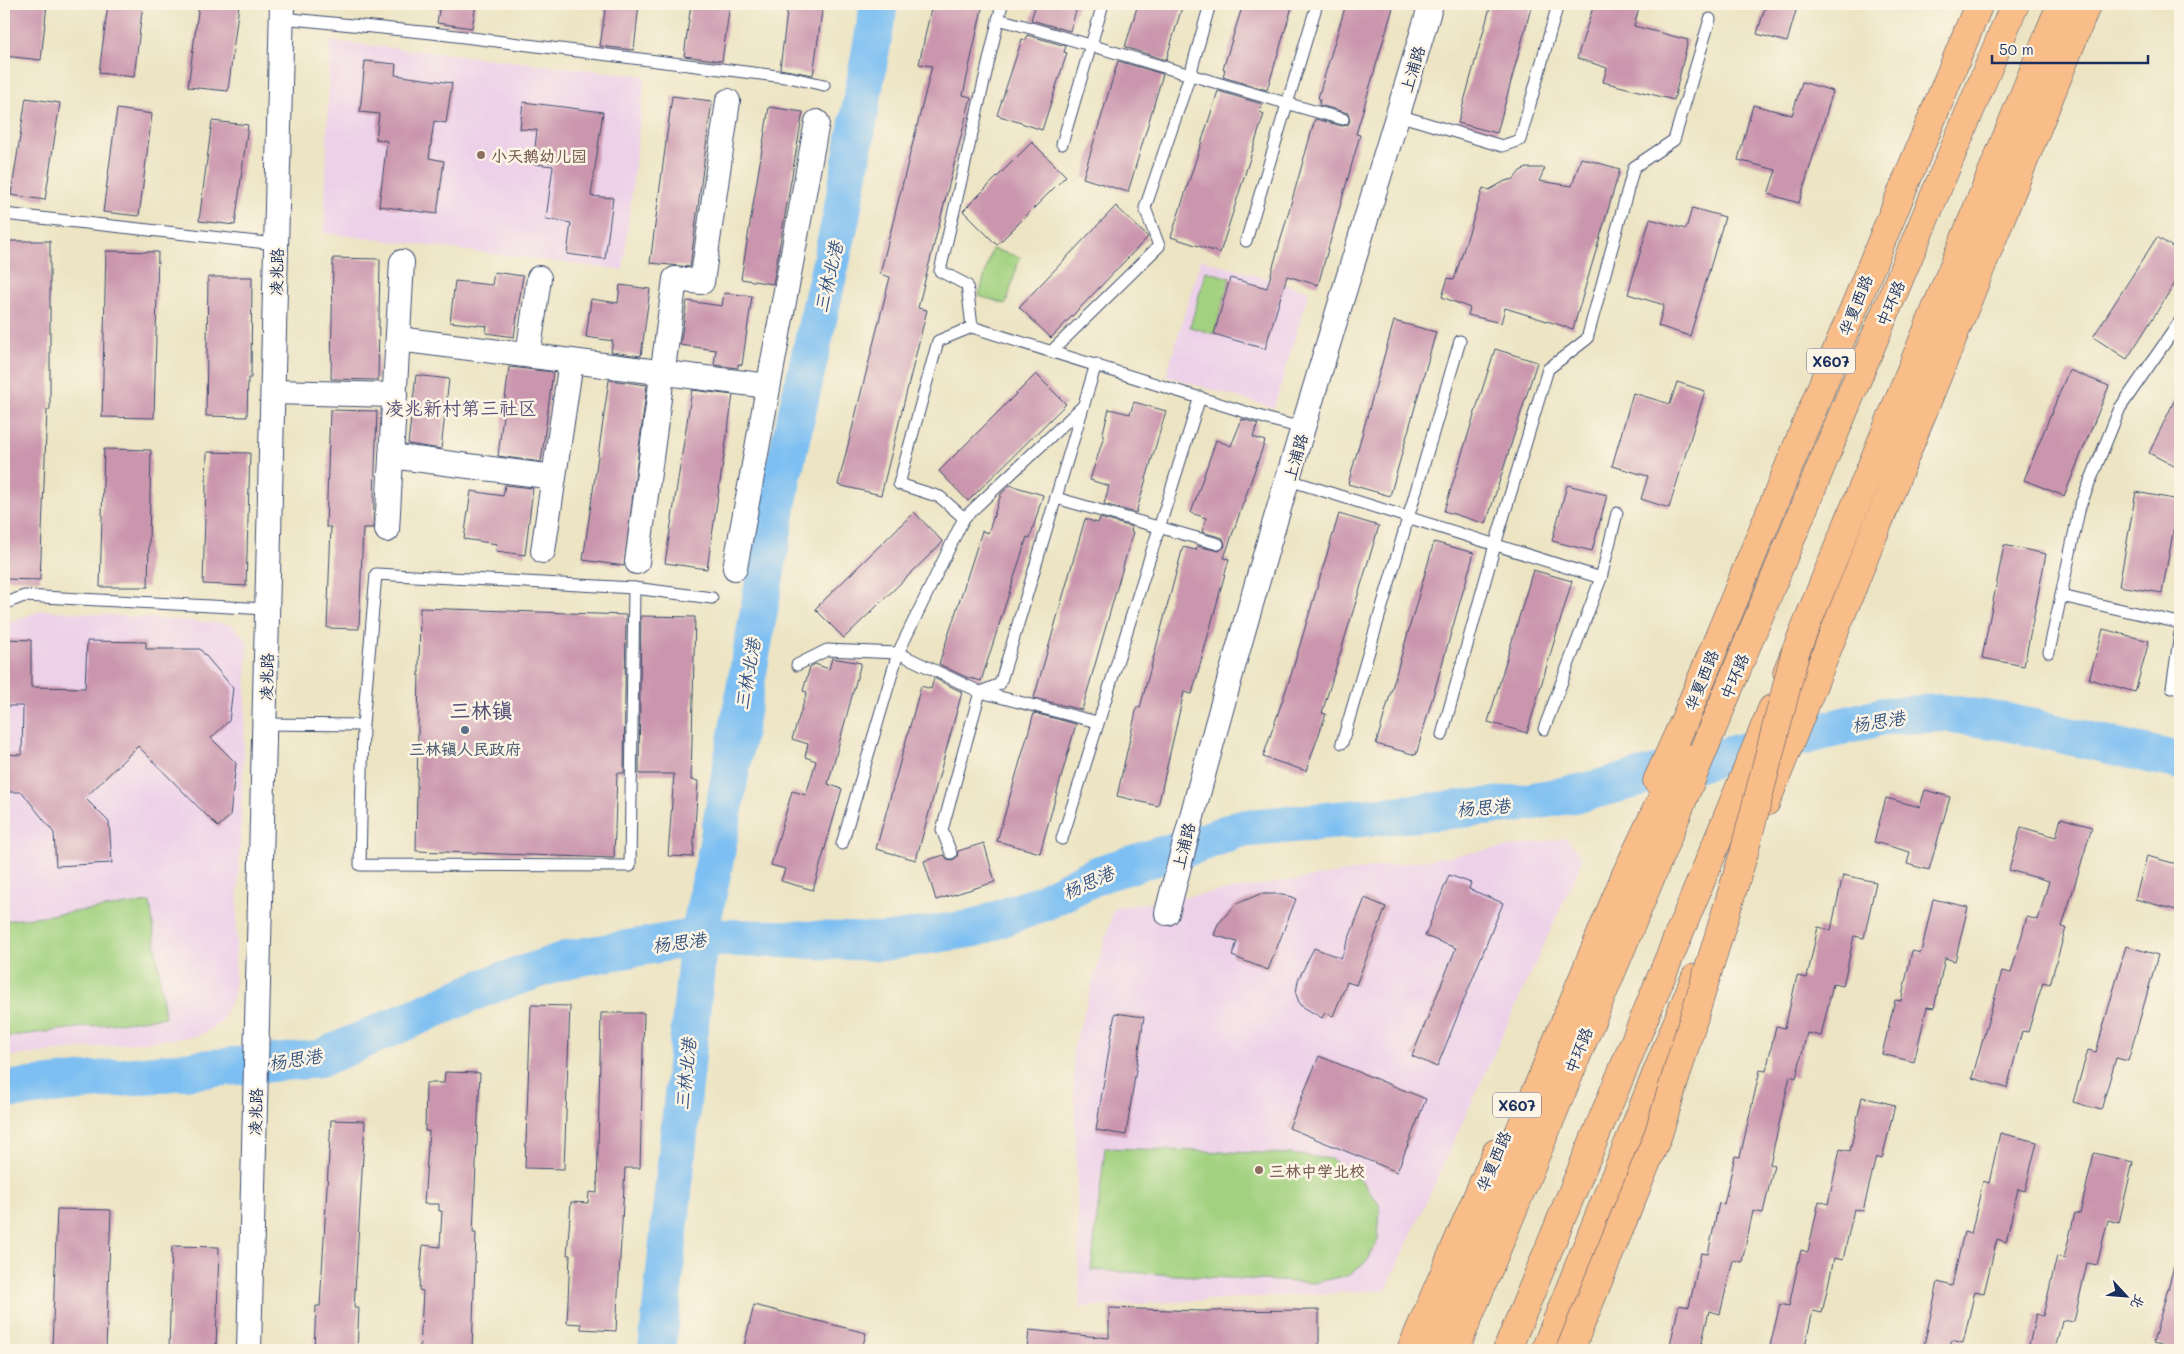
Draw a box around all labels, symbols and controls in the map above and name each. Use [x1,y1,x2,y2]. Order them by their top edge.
scale bar [1992,32,2148,64]
text: 50 m [1999,39,2034,59]
street label: 上浦路 [1395,43,1429,95]
place label: 小天鹅幼儿园 [491,145,587,166]
marker: 小天鹅幼儿园 [475,149,487,161]
water label: 三林北港 [808,237,848,315]
street label: 凌兆路 [265,248,287,296]
street label: 华夏西路 [1833,271,1877,339]
street label: 中环路 [1871,277,1909,329]
road number: X607 [1807,348,1855,374]
district label: 凌兆新村第三社区 [385,395,537,420]
street label: 上浦路 [1278,431,1312,483]
water label: 三林北港 [729,634,765,712]
street label: 华夏西路 [1679,646,1723,714]
street label: 中环路 [1715,650,1753,702]
street label: 凌兆路 [255,653,277,701]
district label: 三林镇 [450,696,513,723]
water label: 杨思港 [1849,705,1909,737]
marker: 三林镇人民政府 [459,724,471,736]
place label: 三林镇人民政府 [409,738,521,759]
water label: 杨思港 [1455,793,1513,821]
street label: 上浦路 [1167,820,1199,872]
water label: 杨思港 [1058,859,1119,904]
water label: 杨思港 [651,927,709,957]
street label: 中环路 [1559,1024,1597,1076]
water label: 三林北港 [669,1035,701,1111]
water label: 杨思港 [266,1043,326,1075]
street label: 凌兆路 [244,1088,266,1136]
road number: X607 [1493,1092,1541,1118]
street label: 华夏西路 [1471,1127,1515,1195]
place label: 三林中学北校 [1269,1160,1365,1181]
marker: 三林中学北校 [1253,1164,1265,1176]
north arrow [2102,1272,2152,1322]
text: 北 [2127,1291,2150,1312]

